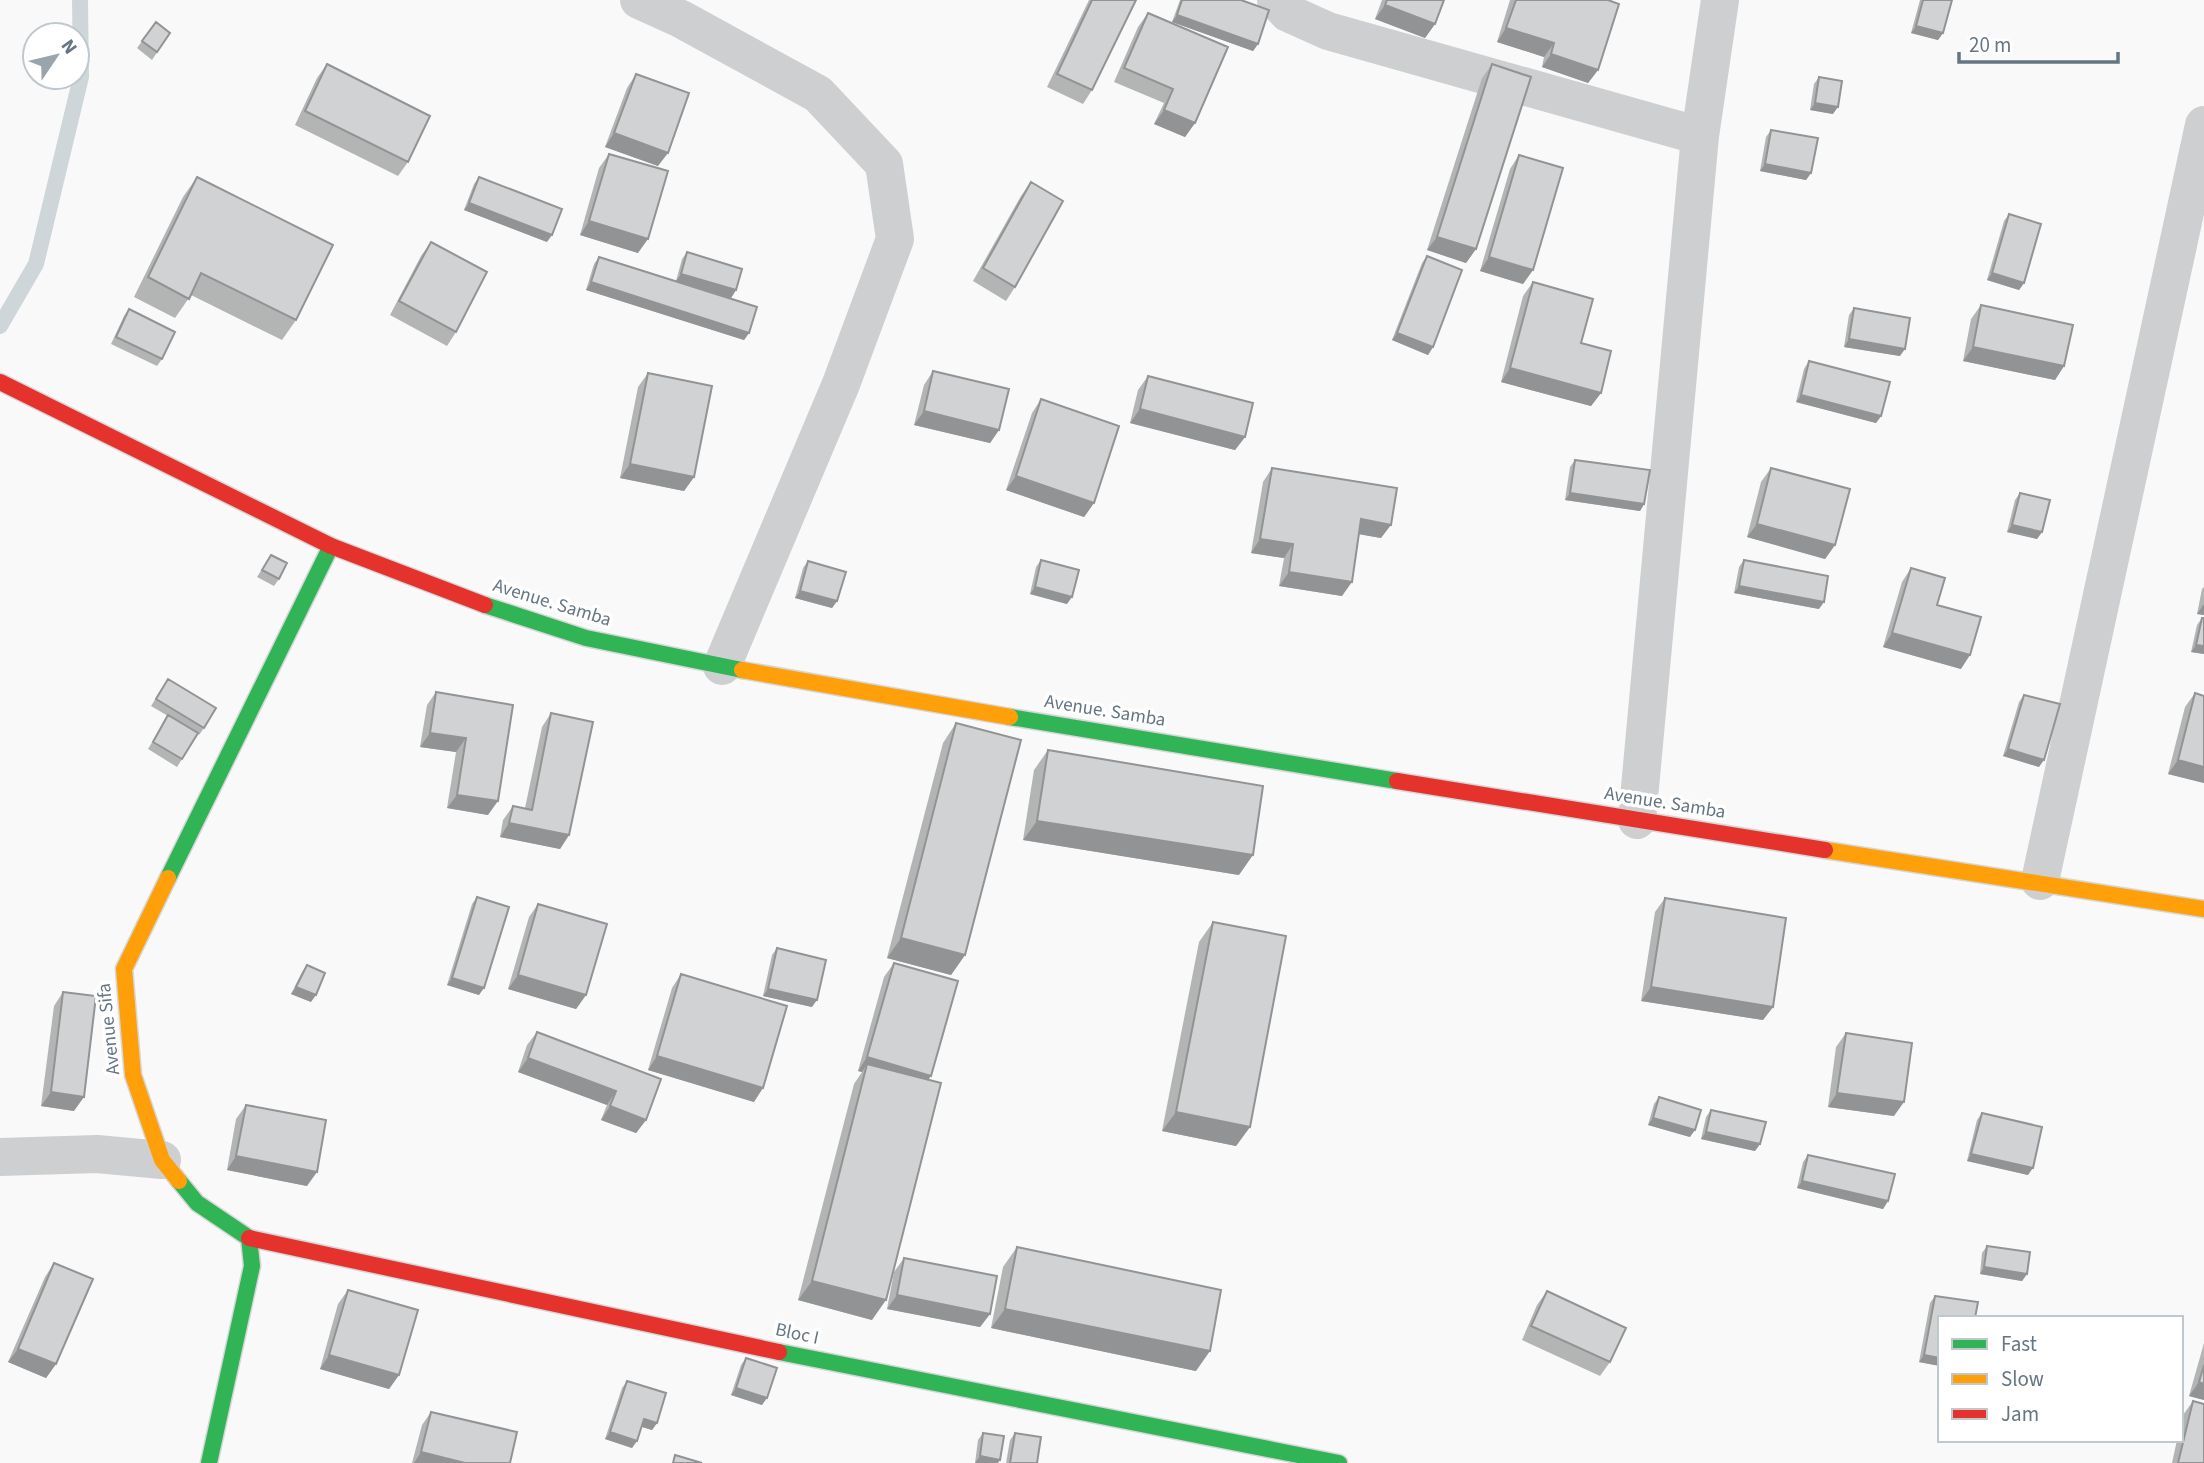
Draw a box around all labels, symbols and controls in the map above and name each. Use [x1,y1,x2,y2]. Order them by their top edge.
north arrow [21,21,91,91]
scale bar [1959,21,2118,65]
text: 20 m [1969,30,2011,60]
text: N [54,34,83,60]
street label: Avenue. Samba [490,572,614,634]
street label: Avenue. Samba [1042,688,1168,734]
street label: Avenue. Samba [1602,780,1728,826]
street label: Avenue Sifa [91,982,127,1076]
street label: Bloc I [773,1316,821,1352]
legend [1938,1316,2183,1442]
text: Fast [2001,1329,2037,1359]
text: Slow [2001,1364,2044,1394]
text: Jam [2001,1399,2039,1429]

